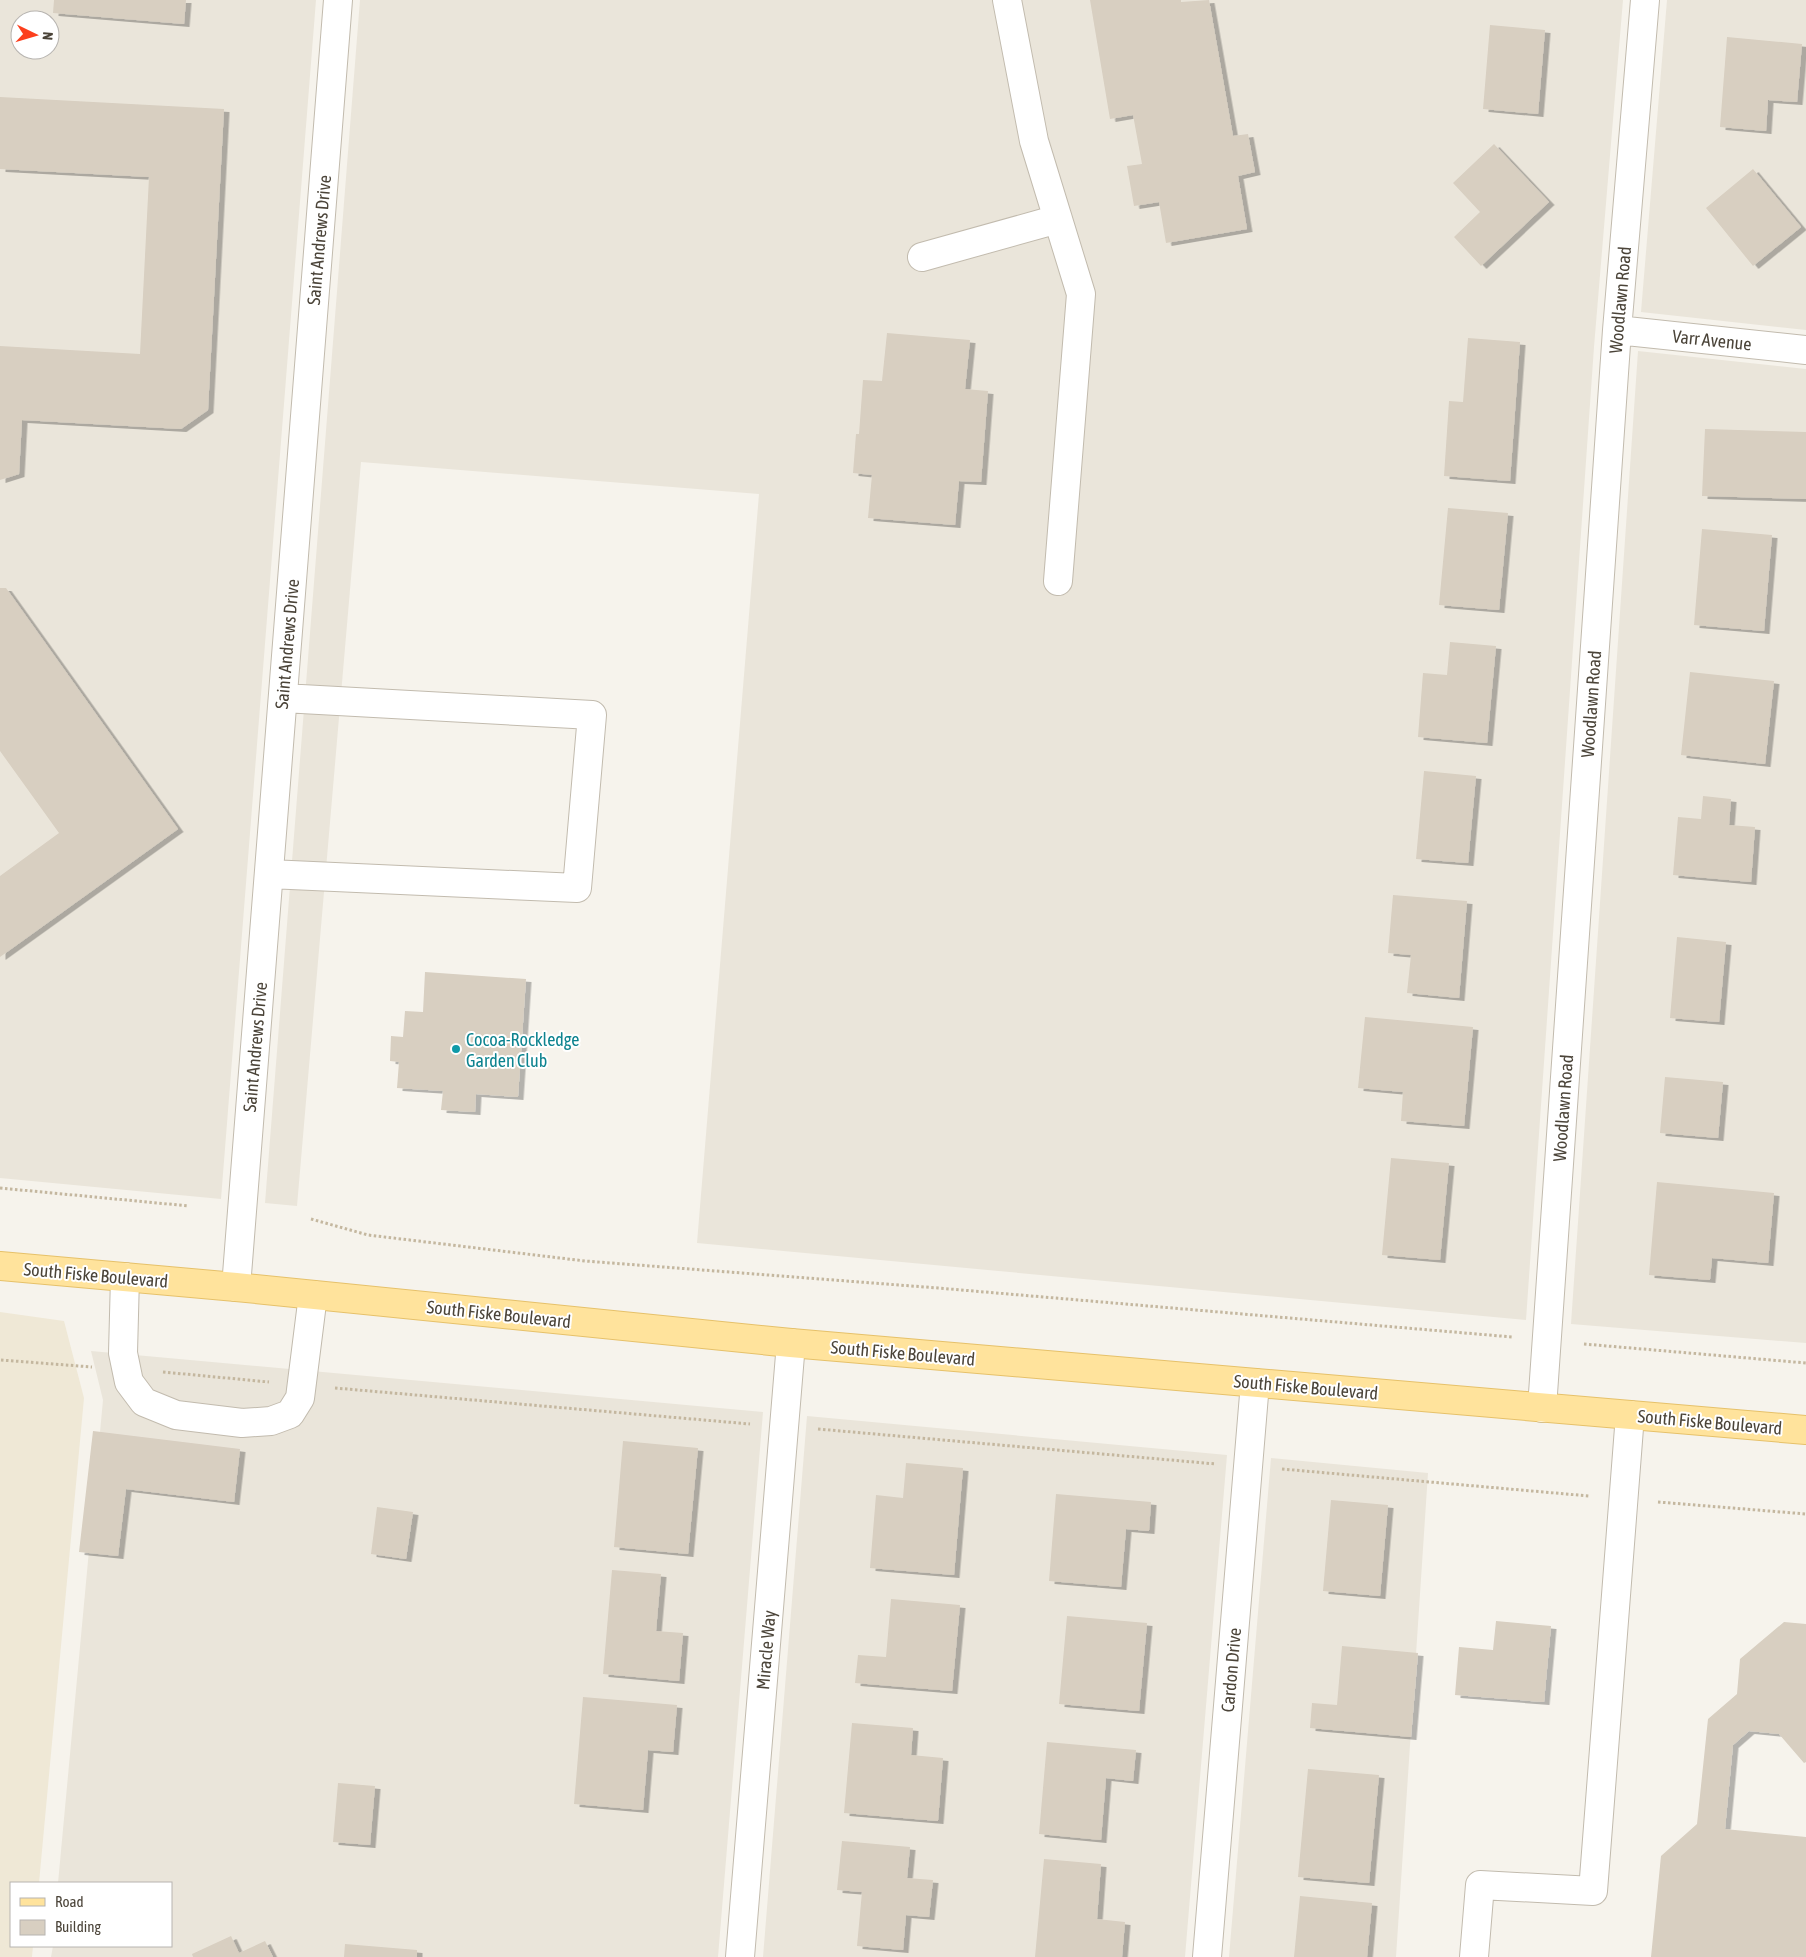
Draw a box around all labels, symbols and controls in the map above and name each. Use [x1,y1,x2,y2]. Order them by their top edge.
north arrow [10,10,60,60]
text: N [40,31,56,41]
street label: Saint Andrews Drive [303,174,335,306]
street label: Woodlawn Road [1605,246,1635,354]
street label: Varr Avenue [1671,325,1753,355]
street label: Saint Andrews Drive [271,578,303,710]
street label: Woodlawn Road [1577,650,1605,758]
street label: Saint Andrews Drive [239,981,271,1113]
place label: Cocoa-Rockledge Garden Club [466,1029,579,1071]
marker: Cocoa-Rockledge Garden Club [450,1043,462,1055]
street label: Woodlawn Road [1549,1054,1577,1162]
street label: South Fiske Boulevard [23,1258,169,1292]
street label: South Fiske Boulevard [426,1296,572,1332]
street label: South Fiske Boulevard [830,1336,976,1370]
street label: South Fiske Boulevard [1233,1370,1379,1404]
street label: South Fiske Boulevard [1637,1405,1783,1439]
street label: Miracle Way [752,1609,780,1691]
street label: Cardon Drive [1217,1627,1245,1713]
legend [10,1882,172,1947]
text: Road [55,1893,84,1910]
text: Building [55,1918,101,1935]

